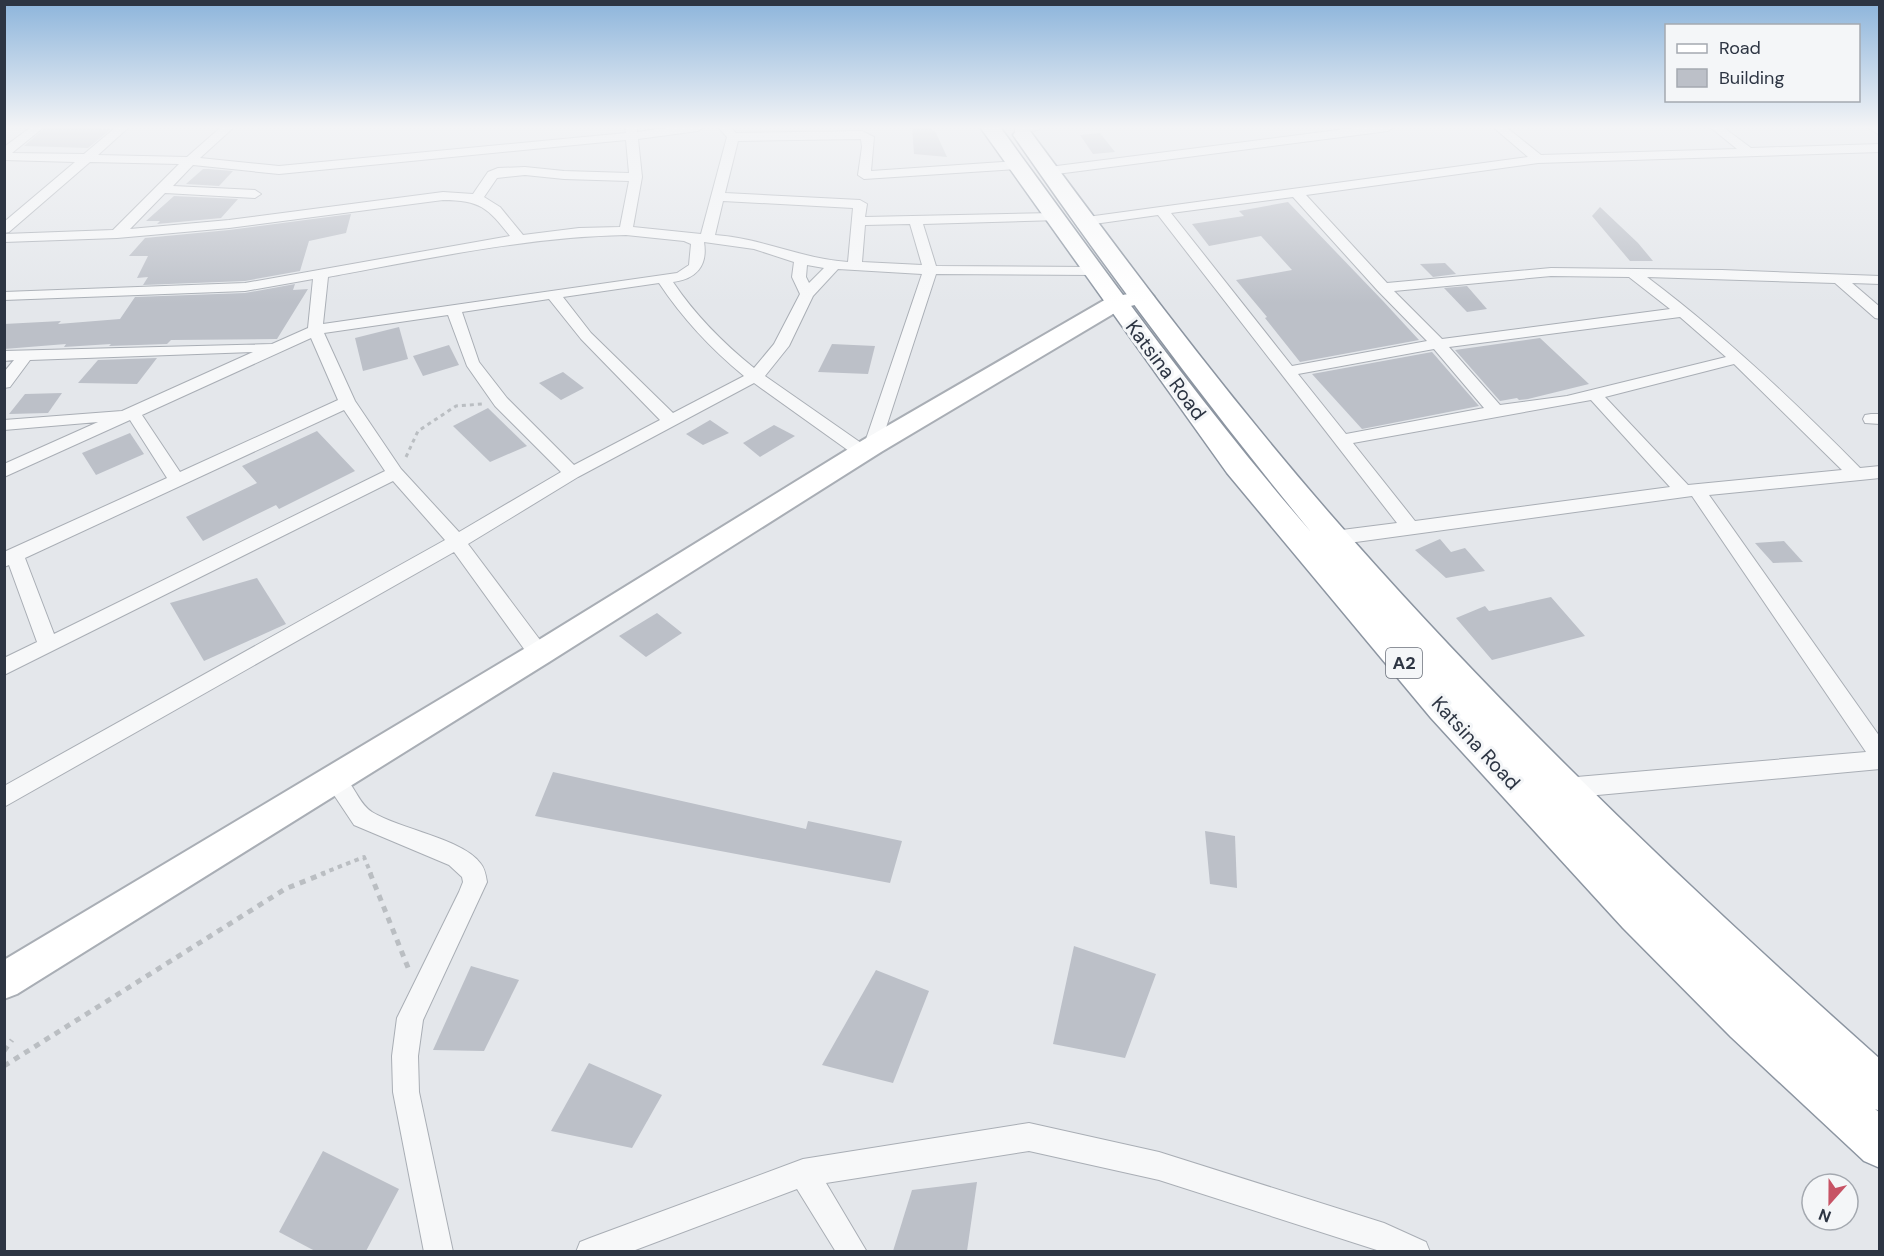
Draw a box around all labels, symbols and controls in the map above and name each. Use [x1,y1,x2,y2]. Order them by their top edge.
legend [1665,24,1860,102]
text: Road [1719,36,1761,60]
text: Building [1719,66,1784,90]
street label: Katsina Road [1120,315,1212,425]
road number: A2 [1386,648,1422,678]
street label: Katsina Road [1426,691,1526,795]
north arrow [1800,1172,1860,1232]
text: N [1816,1204,1834,1227]

